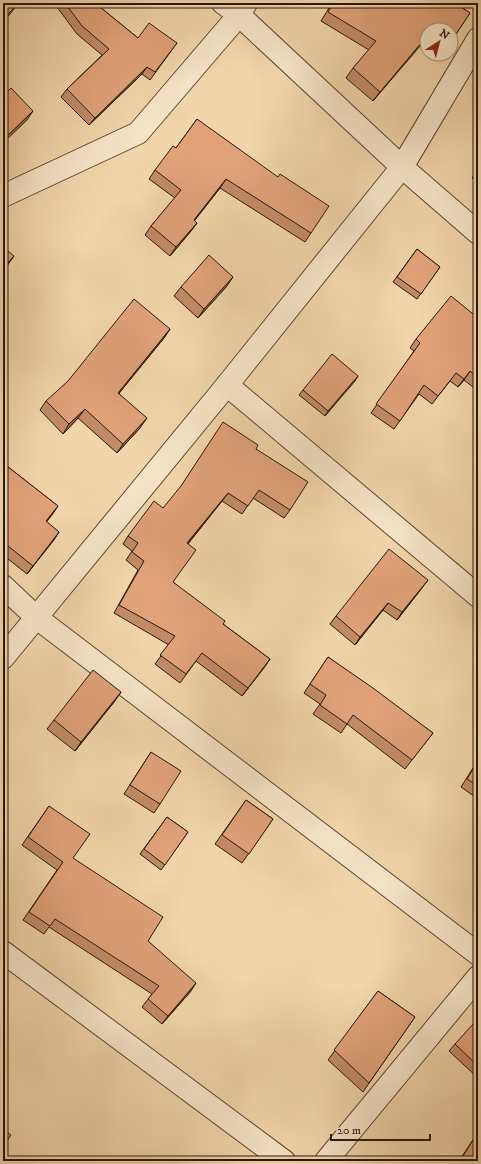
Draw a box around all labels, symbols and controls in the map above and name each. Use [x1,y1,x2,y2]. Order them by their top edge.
north arrow [419,22,459,62]
text: N [437,26,452,43]
scale bar [331,1116,430,1142]
text: 20 m [337,1123,361,1138]

